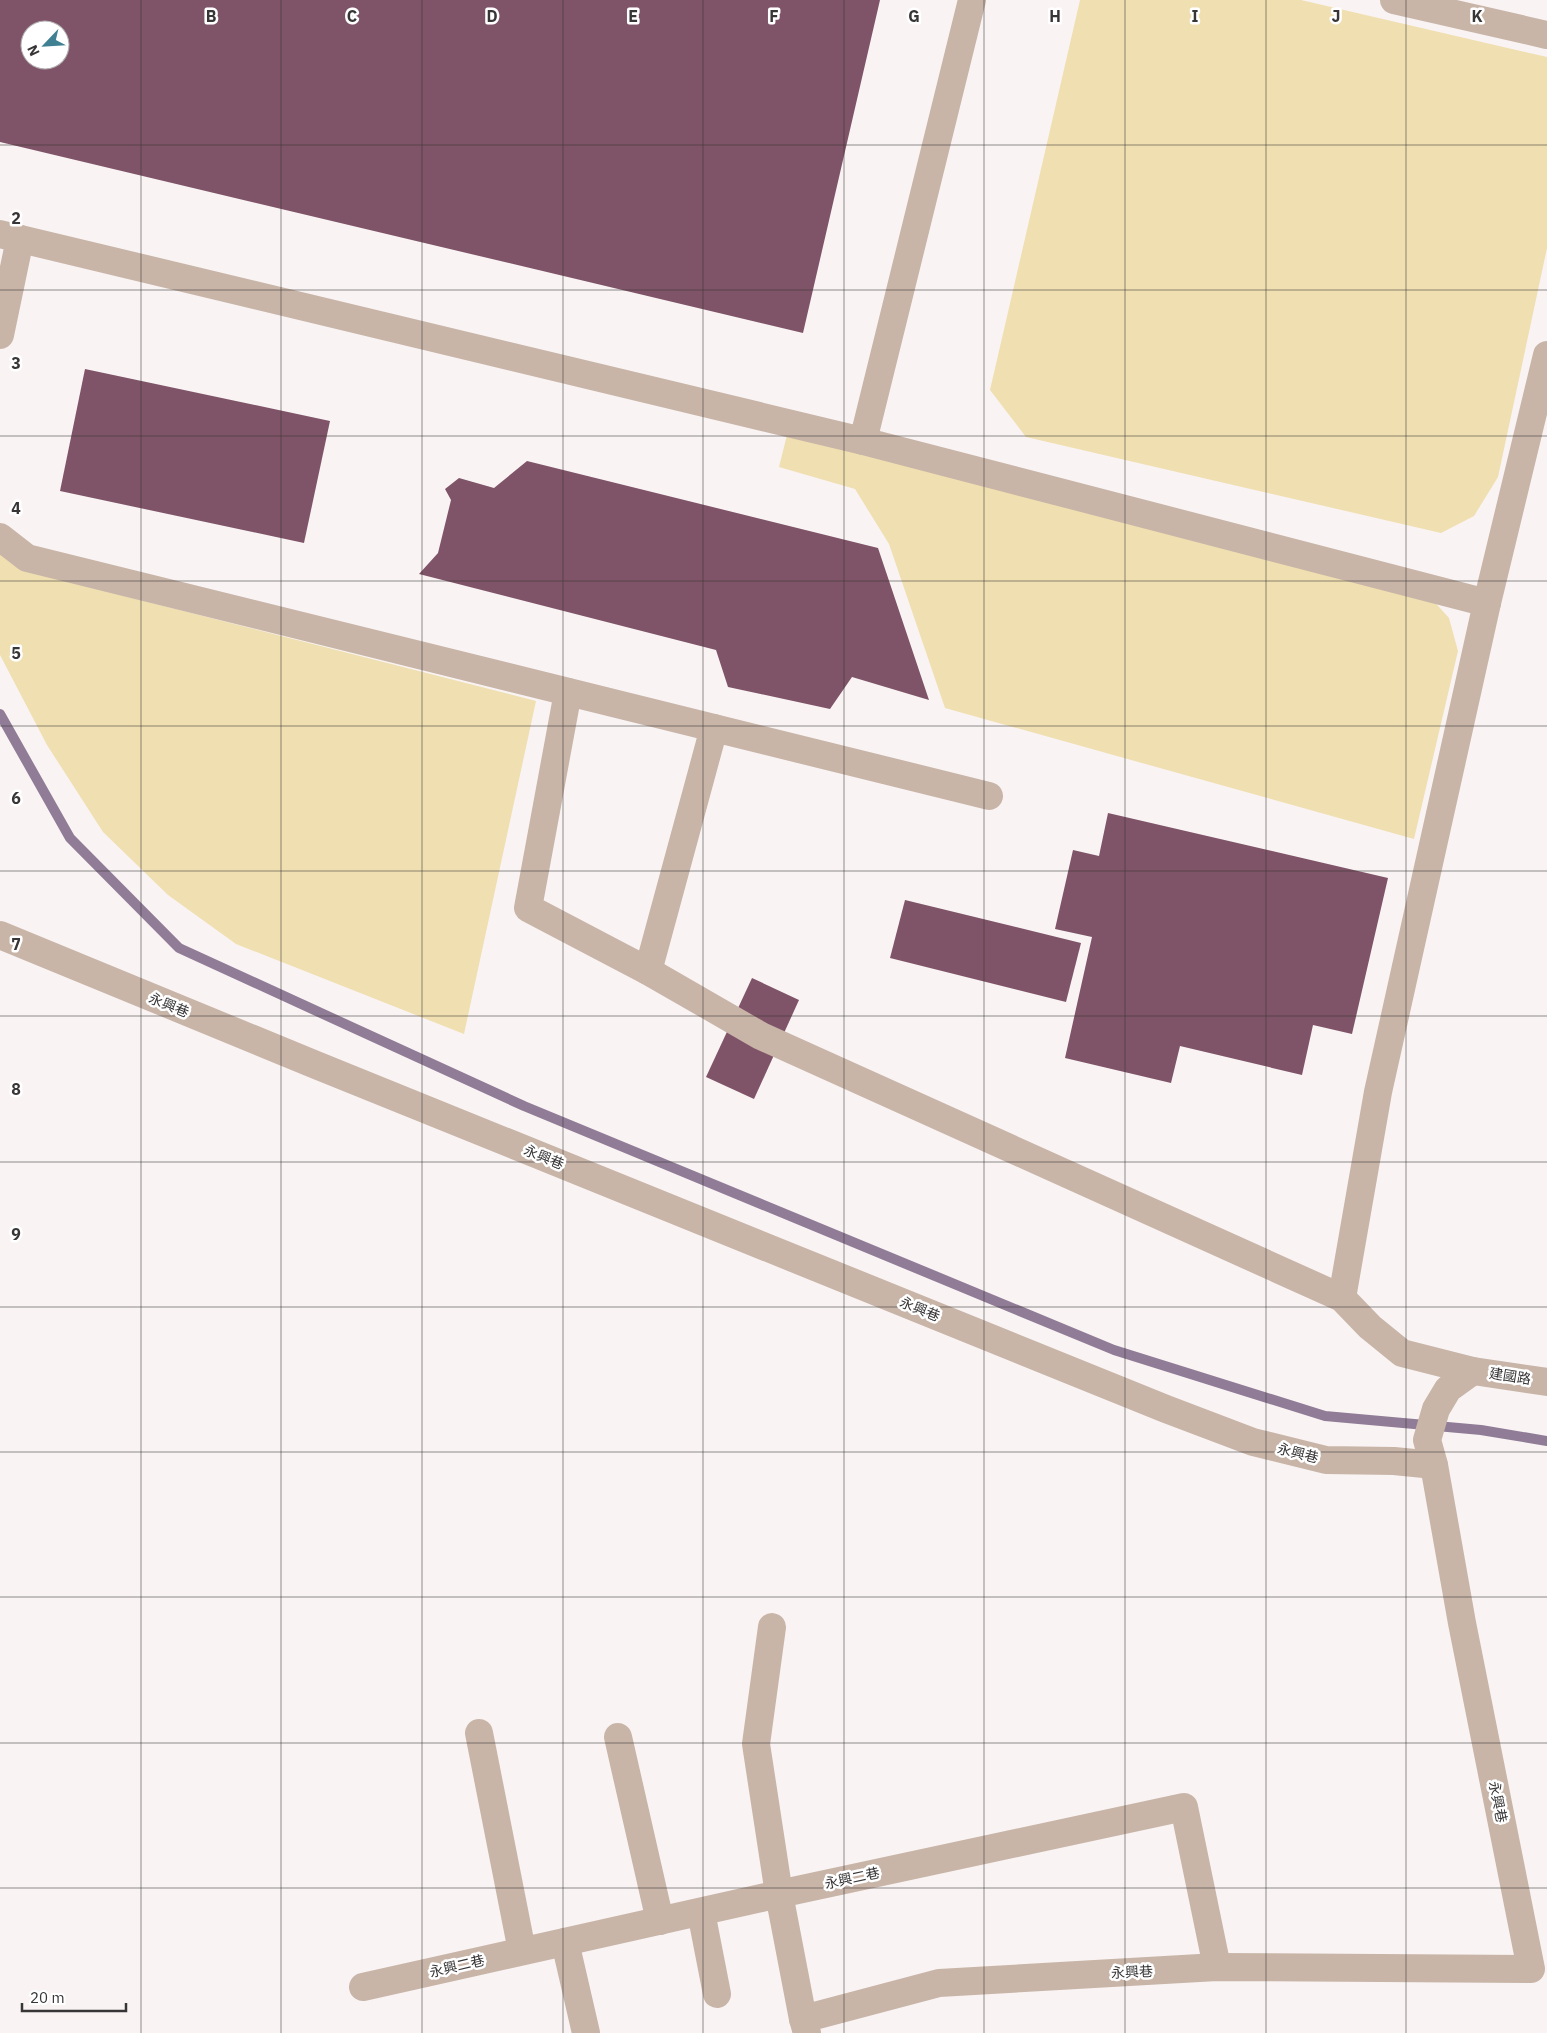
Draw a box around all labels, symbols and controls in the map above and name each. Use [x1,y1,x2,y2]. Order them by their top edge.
text: B [206,6,217,26]
text: C [347,6,357,26]
text: D [486,6,498,26]
text: E [628,6,638,26]
text: F [769,6,779,26]
text: G [908,6,920,26]
text: H [1049,6,1061,26]
text: I [1192,6,1199,26]
text: J [1332,6,1340,26]
text: K [1471,6,1483,26]
north arrow [20,20,70,70]
text: N [23,42,44,59]
text: 2 [11,208,21,228]
text: 3 [11,353,21,373]
text: 4 [11,498,21,518]
text: 5 [11,643,21,663]
text: 6 [11,788,21,808]
text: 7 [11,934,21,954]
street label: 永興巷 [146,989,192,1021]
text: 8 [11,1079,21,1099]
street label: 永興巷 [521,1141,567,1173]
text: 9 [11,1224,21,1244]
street label: 永興巷 [897,1293,943,1325]
street label: 建國路 [1488,1364,1532,1388]
street label: 永興巷 [1275,1439,1321,1467]
street label: 永興巷 [1485,1780,1511,1824]
street label: 永興二巷 [823,1863,881,1893]
street label: 永興二巷 [428,1951,486,1981]
street label: 永興巷 [1111,1962,1153,1982]
scale bar [22,1980,126,2012]
text: 20 m [30,1988,65,2007]

